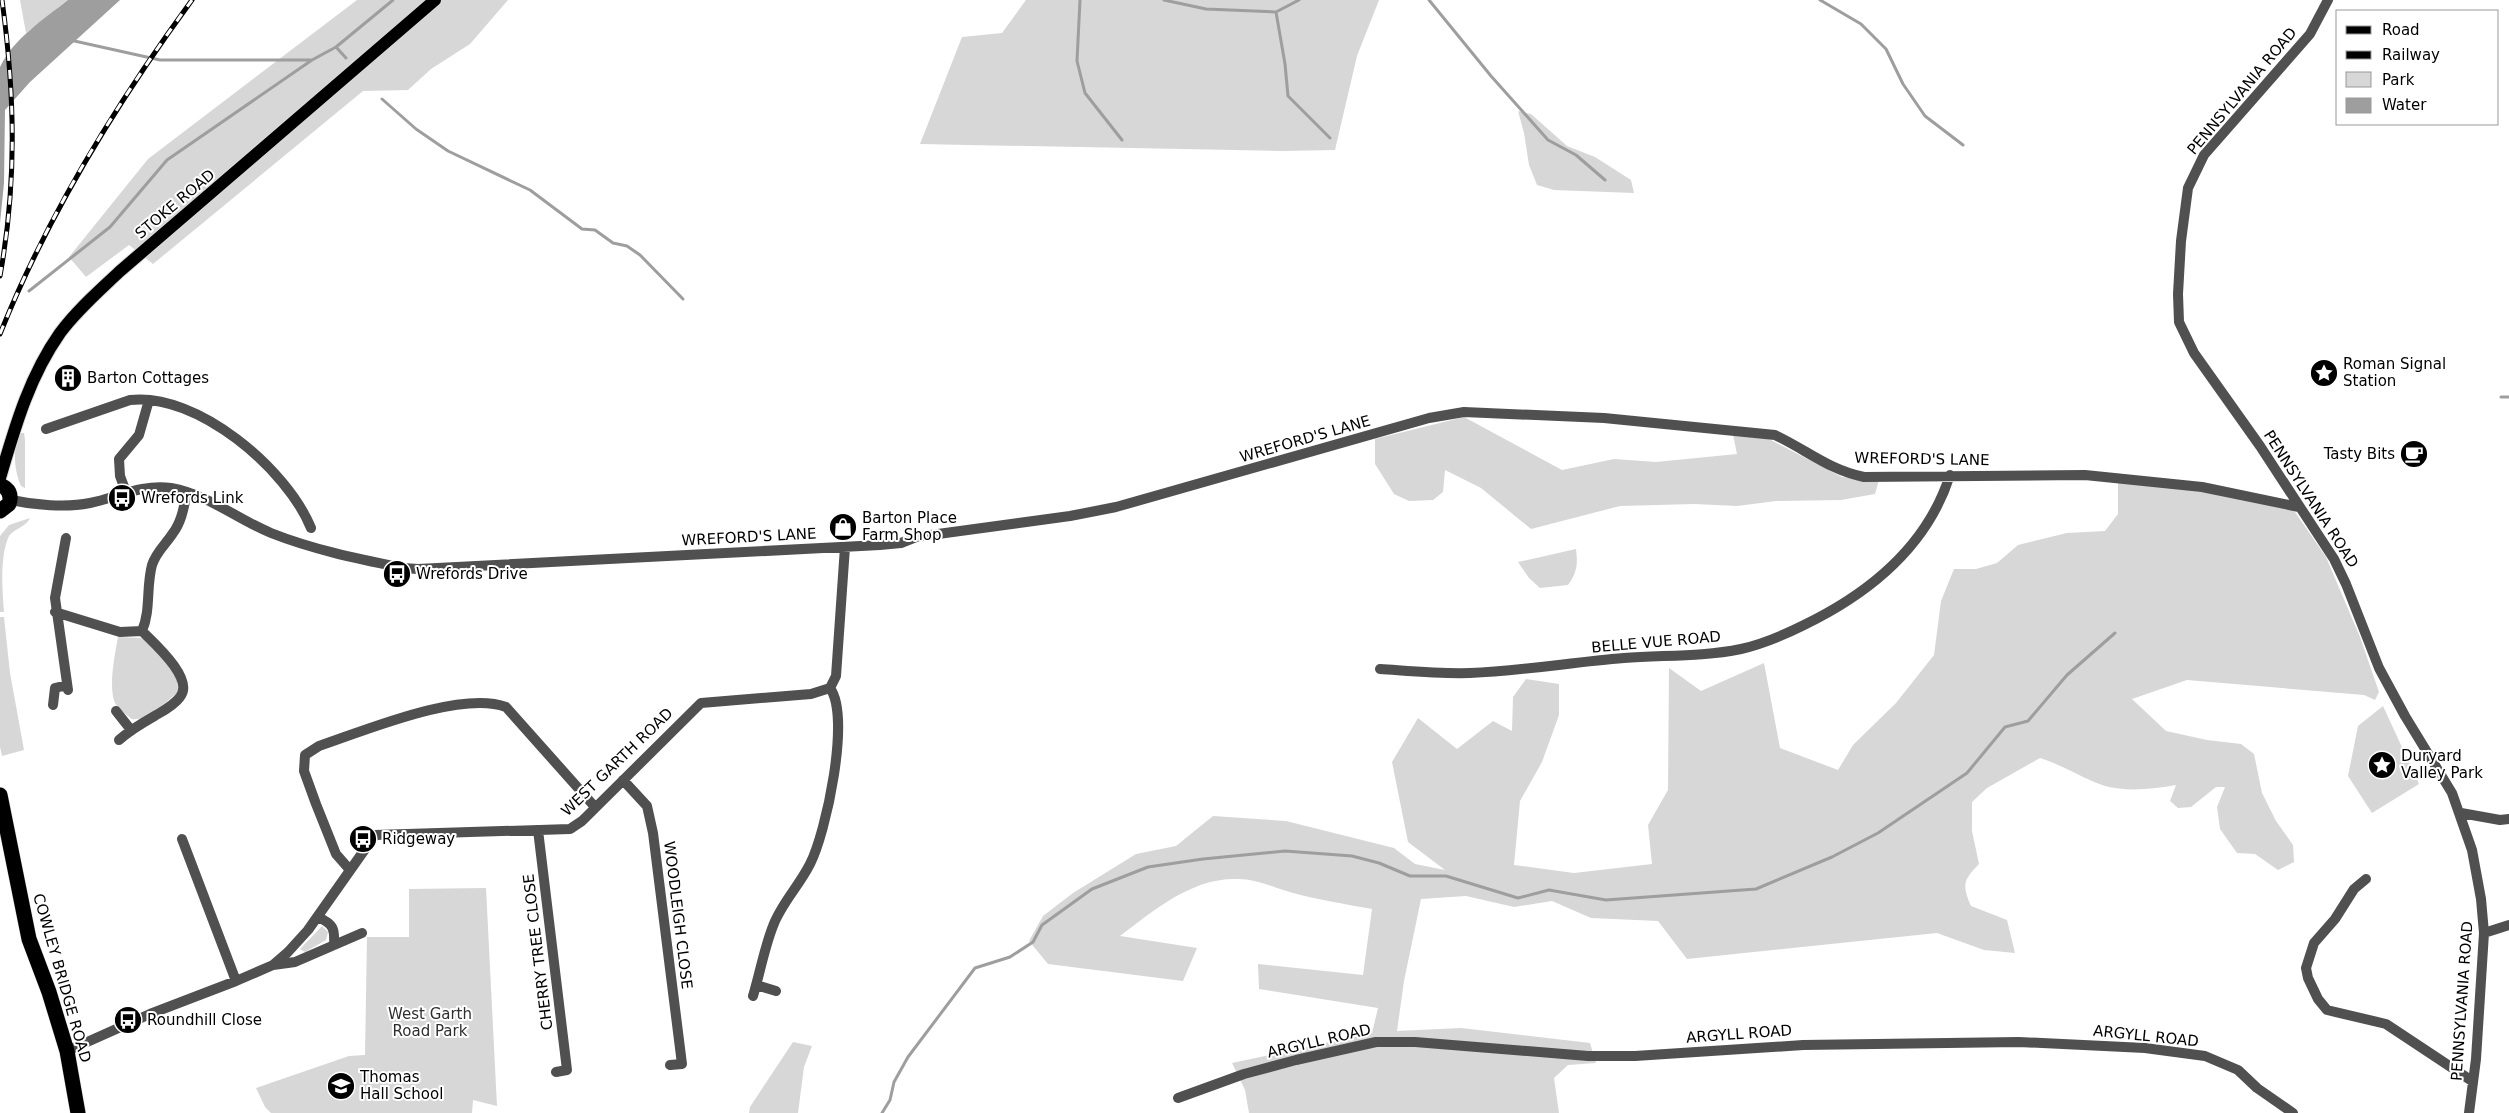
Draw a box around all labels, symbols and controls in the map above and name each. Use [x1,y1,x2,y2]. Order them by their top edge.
legend [2336,10,2499,125]
text: Road [2382,21,2420,39]
street label: PENNSYLVANIA ROAD [2184,24,2300,158]
text: Railway [2382,46,2440,64]
text: Park [2382,71,2415,89]
text: Water [2382,96,2427,114]
street label: STOKE ROAD [132,165,218,243]
place label: Roman Signal Station [2343,355,2446,390]
place icon: Roman Signal Station [2309,358,2339,388]
building icon: Barton Cottages [53,363,83,393]
place label: Barton Cottages [87,369,209,387]
street label: WREFORD'S LANE [1238,412,1372,466]
street label: PENNSYLVANIA ROAD [2260,427,2362,571]
cafe icon: Tasty Bits [2399,439,2429,469]
place label: Tasty Bits [2323,445,2395,463]
street label: WREFORD'S LANE [1854,449,1990,469]
bus stop icon: Wrefords Link [107,483,137,513]
place label: Wrefords Link [141,489,244,507]
place label: Barton Place Farm Shop [862,509,957,544]
shop icon: Barton Place Farm Shop [828,512,858,542]
street label: WREFORD'S LANE [681,524,817,550]
bus stop icon: Wrefords Drive [382,559,412,589]
place label: Wrefords Drive [416,565,528,583]
street label: BELLE VUE ROAD [1590,627,1722,657]
street label: WEST GARTH ROAD [558,704,676,820]
place label: Duryard Valley Park [2401,747,2483,782]
place icon: Duryard Valley Park [2367,750,2397,780]
bus stop icon: Ridgeway [348,824,378,854]
place label: Ridgeway [382,830,455,848]
street label: WOODLEIGH CLOSE [660,840,696,990]
street label: CHERRY TREE CLOSE [519,873,557,1031]
street label: COWLEY BRIDGE ROAD [29,891,95,1065]
street label: PENNSYLVANIA ROAD [2447,920,2477,1082]
bus stop icon: Roundhill Close [113,1005,143,1035]
park label: West Garth Road Park [388,1005,472,1040]
place label: Roundhill Close [147,1011,262,1029]
street label: ARGYLL ROAD [1265,1020,1373,1062]
street label: ARGYLL ROAD [1686,1021,1792,1047]
street label: ARGYLL ROAD [2092,1022,2200,1050]
place label: Thomas Hall School [359,1068,443,1103]
school or university icon: Thomas Hall School [326,1071,356,1101]

